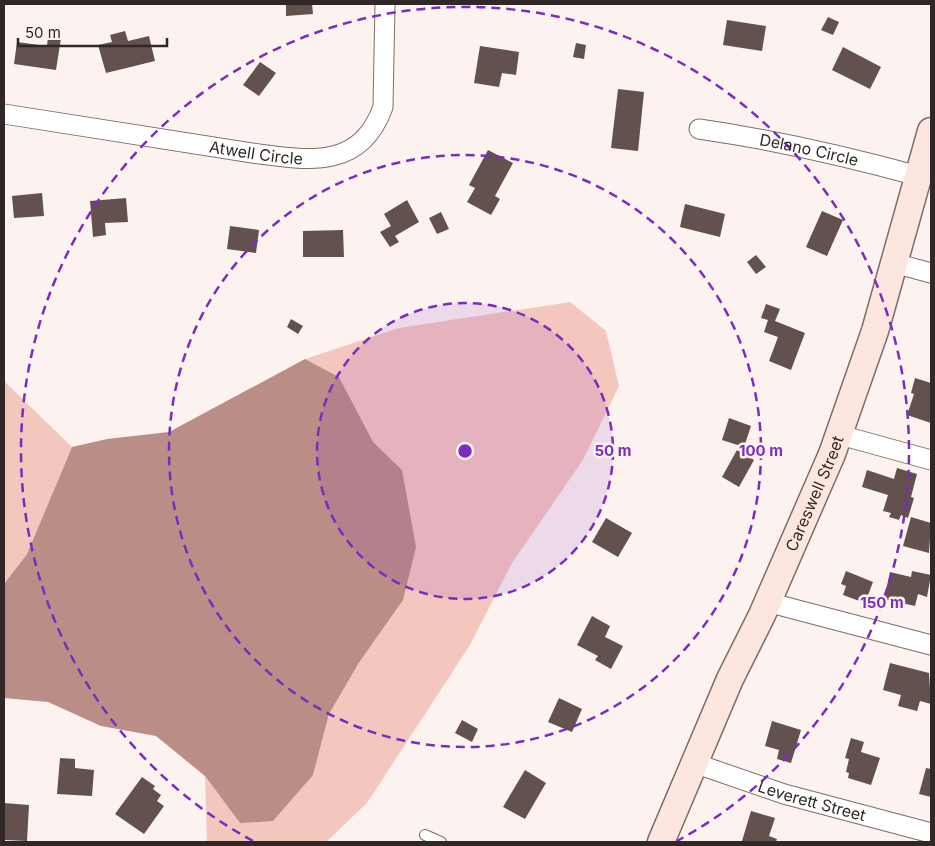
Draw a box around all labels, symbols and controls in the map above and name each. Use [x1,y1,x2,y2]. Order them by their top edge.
scale bar [18,15,166,47]
text: 50 m [25,23,61,42]
street label: Delano Circle [758,129,861,170]
street label: Atwell Circle [208,136,303,168]
street label: Careswell Street [781,433,848,554]
text: 50 m [595,441,631,460]
text: 100 m [739,441,783,460]
centre of rings [456,442,474,460]
text: 150 m [860,593,904,612]
street label: Leverett Street [756,776,868,825]

